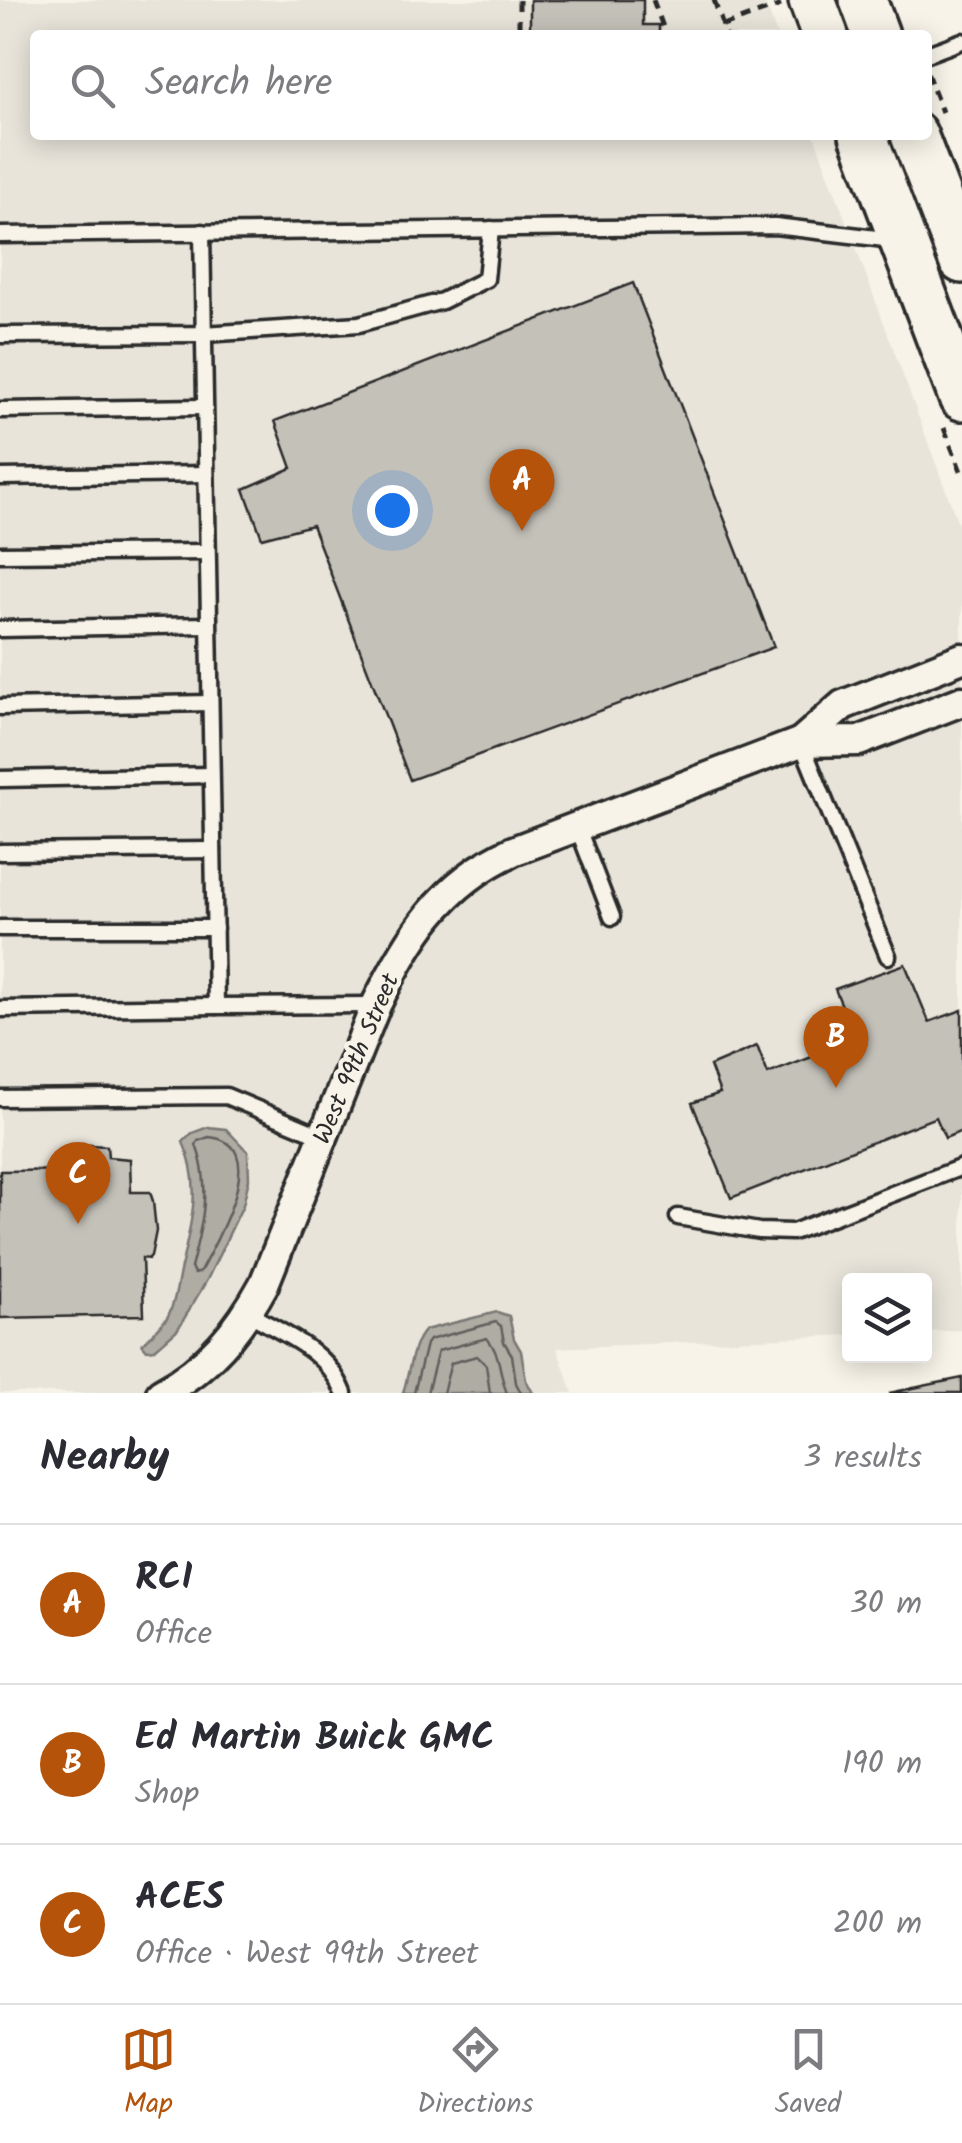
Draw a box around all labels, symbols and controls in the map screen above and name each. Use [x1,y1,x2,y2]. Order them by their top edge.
search box [30,30,932,140]
text: Search here [145,55,332,115]
icon: search [65,58,120,113]
pin: A [490,448,554,531]
your location [367,485,418,536]
street label: West 99th Street [303,967,411,1151]
pin: B [804,1006,868,1088]
pin: C [46,1142,110,1224]
map controls [842,1273,932,1363]
button: layers [842,1273,932,1363]
text: Nearby [40,1425,169,1492]
text: 3 results [803,1433,922,1484]
text: RCI [135,1549,193,1609]
text: A [62,1579,83,1630]
text: 30 m [849,1579,922,1630]
text: Office [135,1609,212,1660]
text: Ed Martin Buick GMC [135,1709,494,1769]
text: B [63,1739,82,1790]
text: 190 m [842,1739,922,1790]
text: Shop [135,1769,199,1820]
text: ACES [135,1869,224,1929]
text: C [63,1899,82,1950]
text: 200 m [833,1899,922,1950]
text: Office · West 99th Street [135,1929,478,1980]
tab: Map [121,2022,176,2127]
tab: Directions [417,2022,533,2127]
tab: Saved [775,2022,841,2127]

